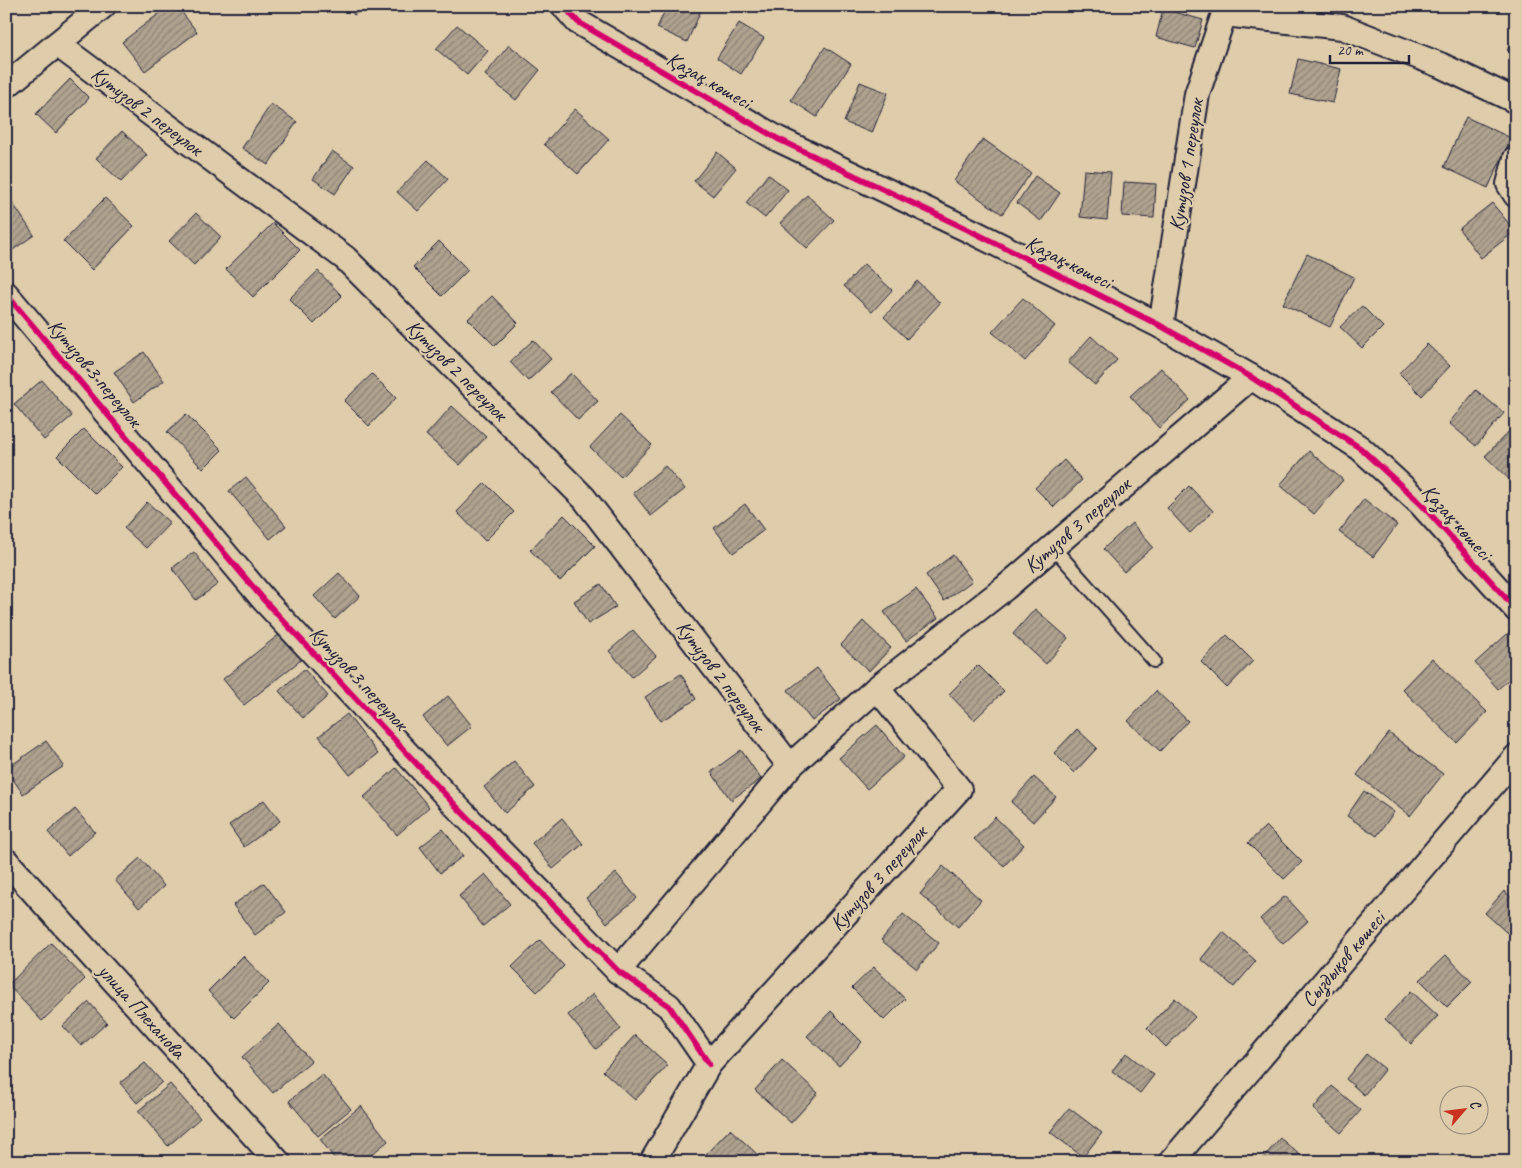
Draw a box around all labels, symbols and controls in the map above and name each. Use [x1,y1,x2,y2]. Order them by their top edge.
scale bar [1330,32,1408,64]
text: 20 m [1337,41,1364,60]
street label: Қазақ көшесі [662,45,758,117]
street label: Кутузов 2 переулок [86,61,210,163]
street label: Кутузов 1 переулок [1163,95,1210,233]
street label: Қазақ көшесі [1021,229,1119,297]
street label: Кутузов 3 переулок [42,314,149,434]
street label: Кутузов 2 переулок [401,314,515,428]
street label: Кутузов 3 переулок [1018,470,1137,578]
street label: Қазақ көшесі [1415,479,1500,568]
street label: Кутузов 2 переулок [671,615,773,739]
street label: Кутузов 3 переулок [304,620,415,737]
street label: Кутузов 3 переулок [824,818,934,936]
street label: Сыздықов көшесі [1295,904,1393,1013]
street label: улица Плеханова [91,957,193,1065]
north arrow [1440,1086,1490,1136]
text: С [1466,1097,1485,1113]

